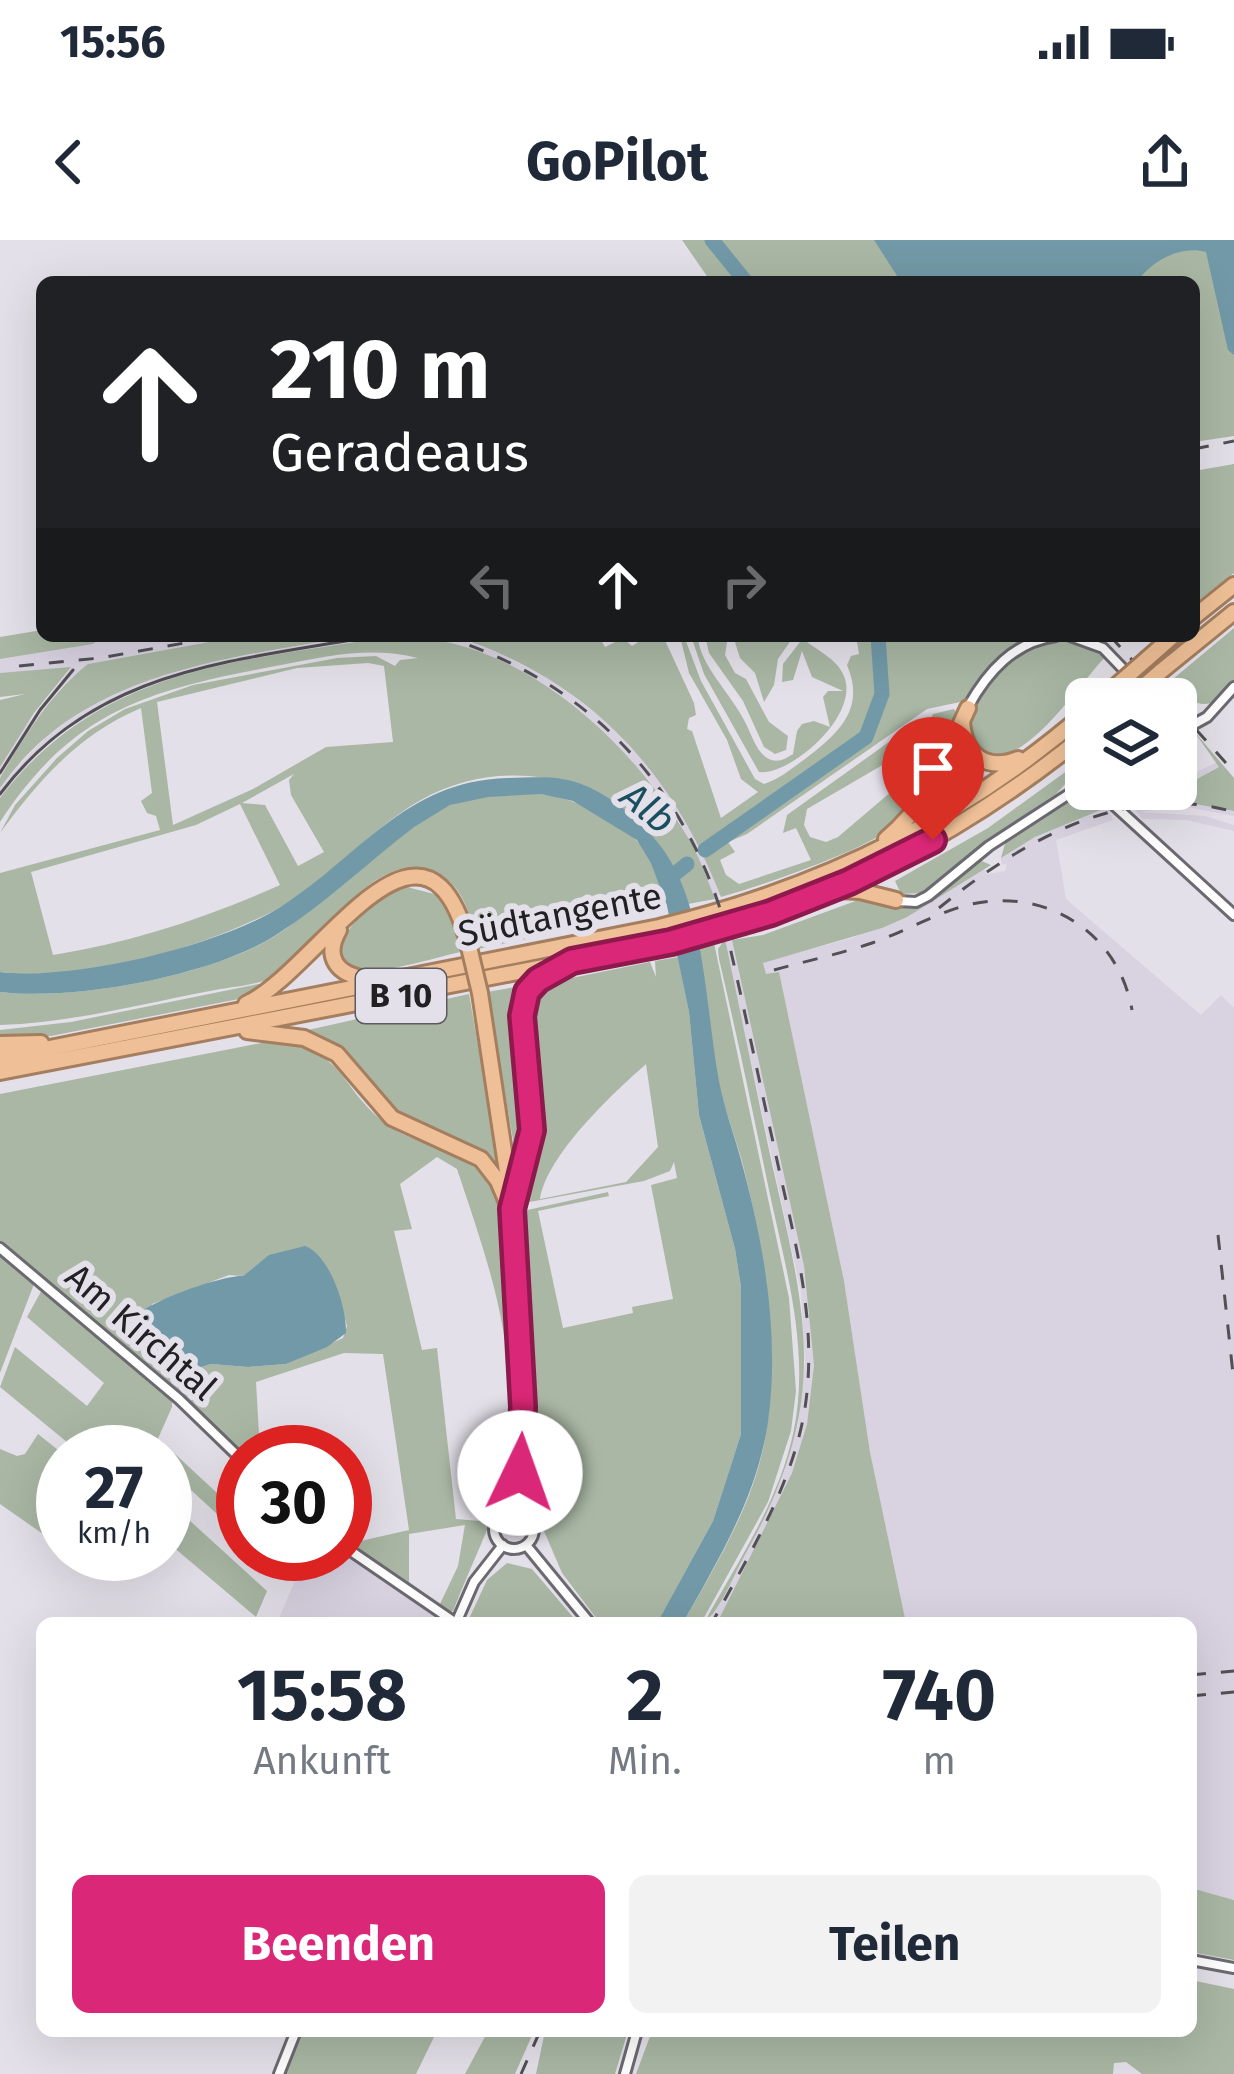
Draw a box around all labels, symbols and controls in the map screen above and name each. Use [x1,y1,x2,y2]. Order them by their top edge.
text: 15:56 [60,15,166,69]
icon: back [36,129,102,195]
icon: share [1132,129,1198,195]
text: GoPilot [526,130,708,194]
text: 210 m [270,319,491,420]
icon: ahead [72,324,228,480]
text: Geradeaus [270,421,529,485]
icon: left [459,552,525,618]
icon: ahead [585,552,651,618]
icon: right [711,552,777,618]
map controls [1065,678,1197,810]
button: layers [1065,678,1197,810]
pin [882,717,984,840]
icon: arrive [900,735,966,801]
water label: Alb [610,771,684,843]
street label: Südtangente [454,874,666,956]
road number: B 10 [356,969,446,1023]
street label: Am Kirchtal [56,1254,226,1410]
position arrow [457,1410,583,1536]
speed limit sign: 30 [216,1425,372,1581]
text: 27 [85,1452,143,1524]
text: km/h [77,1515,151,1551]
text: 15:58 [237,1653,407,1739]
text: 2 [626,1653,663,1739]
text: 740 [882,1653,996,1739]
text: Ankunft [253,1738,391,1784]
text: Min. [608,1738,682,1784]
text: m [923,1738,956,1784]
button: Beenden [72,1875,605,2013]
button: Teilen [629,1875,1161,2013]

